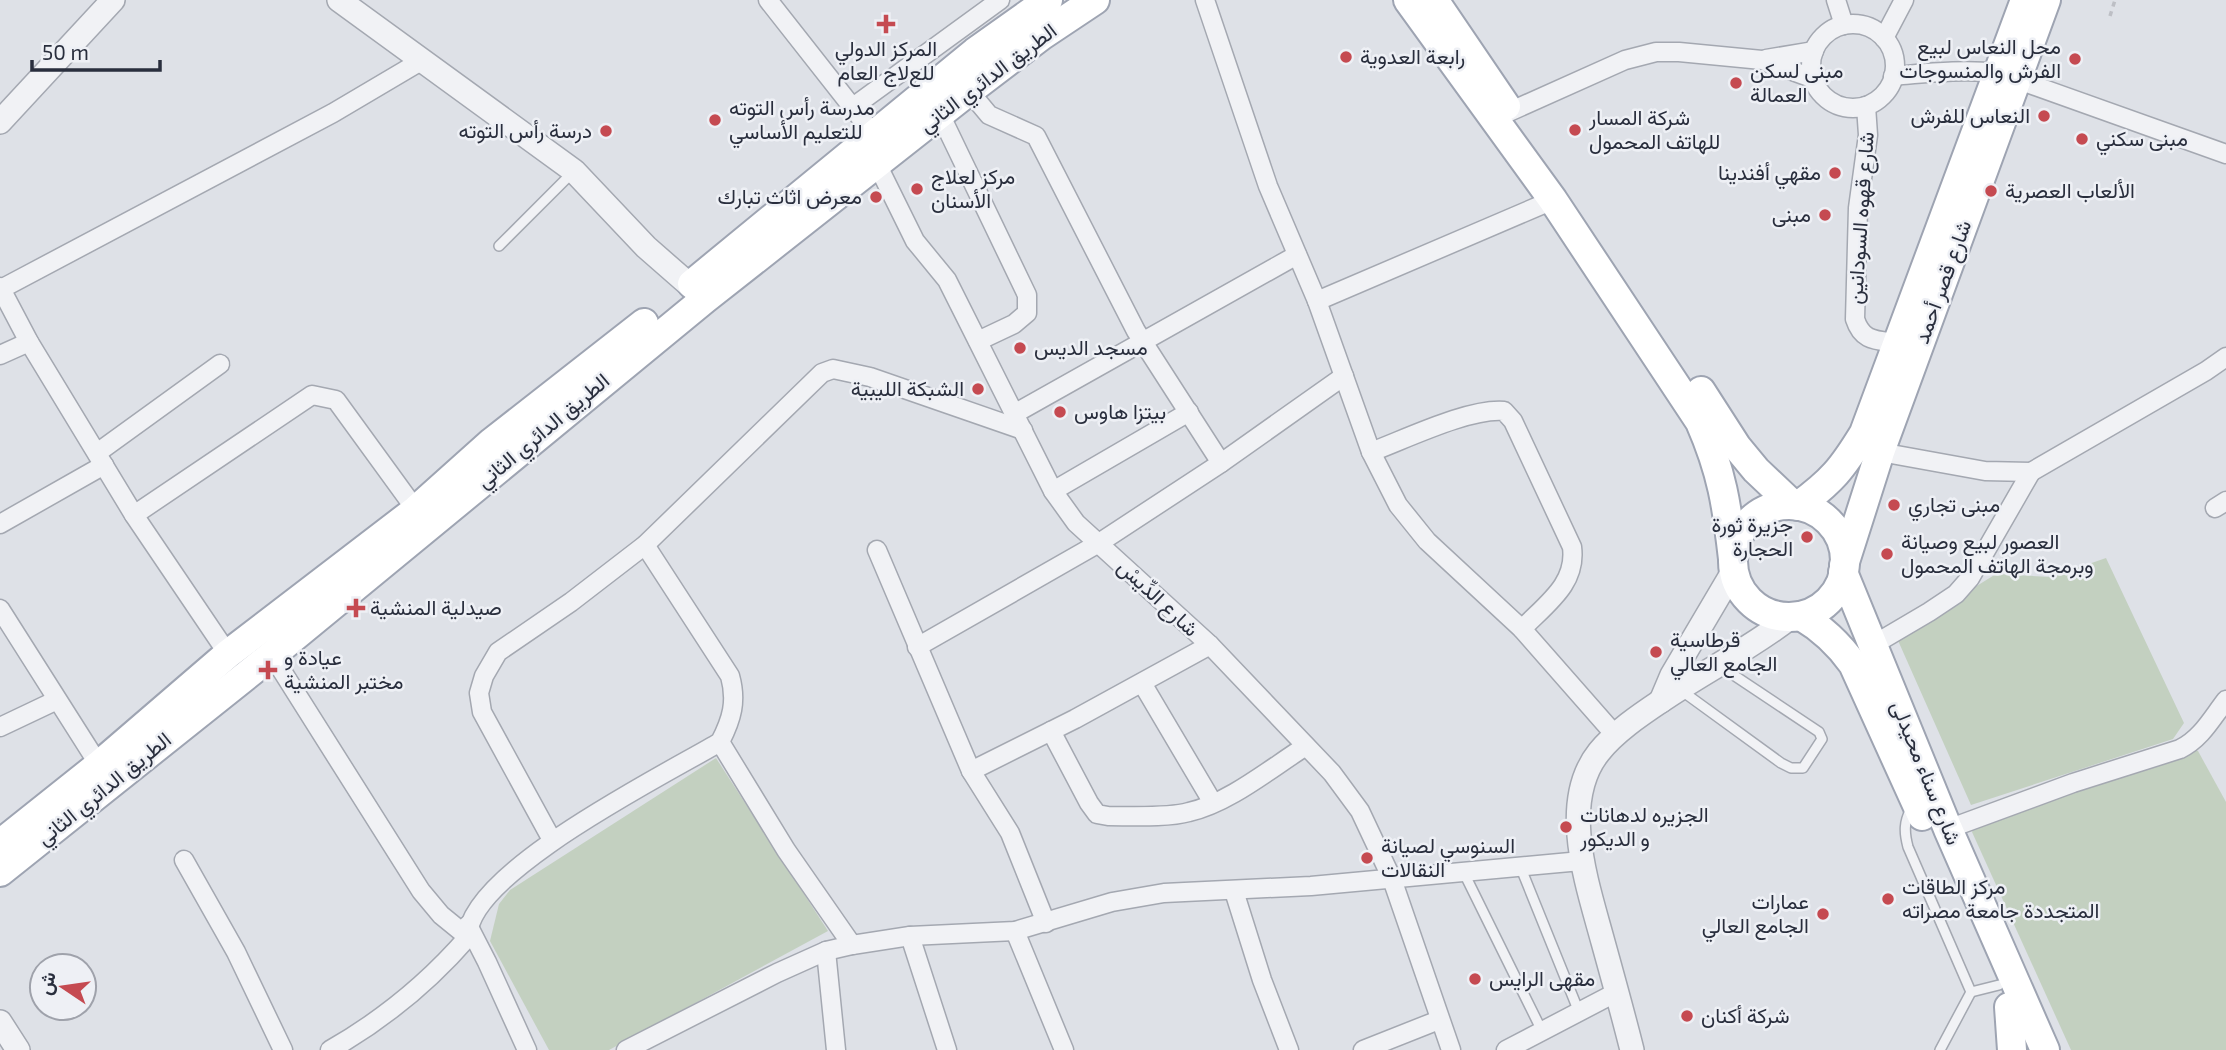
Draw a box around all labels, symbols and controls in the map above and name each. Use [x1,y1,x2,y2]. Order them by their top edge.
marker: المركز الدولي للعﻻج العام [876,14,896,34]
street label: الطريق الدائري الثاني [913,17,1064,141]
scale bar [32,28,159,72]
place label: محل النعاس لبيع الفرش والمنسوجات [1899,33,2061,84]
place label: المركز الدولي للعﻻج العام [835,35,937,87]
text: 50 m [42,39,89,64]
place label: رابعة العدوية [1360,43,1465,70]
marker: رابعة العدوية [1338,49,1354,65]
marker: محل النعاس لبيع الفرش والمنسوجات [2067,51,2083,67]
place label: مبنى لسكن العمالة [1750,57,1844,106]
marker: مبنى لسكن العمالة [1728,75,1744,91]
place label: مدرسة رأس التوته للتعليم الأساسي [729,94,875,149]
place label: النعاس للفرش [1911,102,2030,129]
place label: شركة المسار للهاتف المحمول [1588,104,1720,155]
marker: النعاس للفرش [2036,108,2052,124]
marker: مدرسة رأس التوته للتعليم الأساسي [707,112,723,128]
place label: درسة رأس التوته [459,117,592,144]
marker: شركة المسار للهاتف المحمول [1567,122,1583,138]
marker: درسة رأس التوته [598,123,614,139]
place label: مبنى سكني [2096,125,2188,156]
street label: شارع قهوه السودانين [1841,131,1881,305]
marker: مبنى سكني [2074,131,2090,147]
place label: مقهي أفندينا [1718,159,1821,190]
place label: مركز لعلاج الأسنان [931,163,1015,213]
marker: مقهي أفندينا [1827,165,1843,181]
place label: الألعاب العصرية [2005,177,2135,204]
marker: مركز لعلاج الأسنان [909,181,925,197]
place label: معرض اثاث تبارك [718,183,862,210]
marker: الألعاب العصرية [1983,183,1999,199]
marker: معرض اثاث تبارك [868,189,884,205]
place label: مبنى [1772,201,1811,227]
marker: مبنى [1817,207,1833,223]
street label: شارع قصر أحمد [1908,216,1978,348]
place label: مسجد الديس [1034,334,1148,360]
marker: مسجد الديس [1012,340,1028,356]
street label: الطريق الدائري الثاني [471,367,617,497]
place label: الشبكة الليبية [851,375,964,401]
marker: الشبكة الليبية [970,381,986,397]
place label: بيتزا هاوس [1074,398,1166,425]
marker: بيتزا هاوس [1052,404,1068,420]
place label: مبنى تجاري [1908,491,2000,522]
marker: مبنى تجاري [1886,497,1902,513]
place label: جزيرة ثورة الحجارة [1712,511,1793,562]
place label: العصور لبيع وصيانة وبرمجة الهاتف المحمول [1901,528,2094,579]
marker: جزيرة ثورة الحجارة [1799,529,1815,545]
marker: العصور لبيع وصيانة وبرمجة الهاتف المحمول [1879,546,1895,562]
street label: شارع الدِّيسْ [1111,553,1205,643]
place label: صيدلية المنشية [370,594,502,620]
marker: صيدلية المنشية [348,600,364,616]
place label: قرطاسية الجامع العالي [1670,626,1777,681]
place label: عيادة و مختبر المنشية [284,644,403,695]
marker: قرطاسية الجامع العالي [1648,644,1664,660]
marker: عيادة و مختبر المنشية [258,660,278,680]
street label: شارع سناء محيدلى [1884,697,1968,849]
street label: الطريق الدائري الثاني [31,726,179,854]
place label: الجزيره لدهانات و الديكور [1579,801,1709,852]
marker: الجزيره لدهانات و الديكور [1558,819,1574,835]
place label: السنوسي لصيانة النقالات [1381,832,1515,881]
marker: السنوسي لصيانة النقالات [1359,850,1375,866]
place label: مركز الطاقات المتجددة جامعة مصراته [1902,873,2099,924]
place label: عمارات الجامع العالي [1702,888,1809,943]
marker: مركز الطاقات المتجددة جامعة مصراته [1880,891,1896,907]
marker: عمارات الجامع العالي [1815,906,1831,922]
north arrow [28,952,98,1022]
place label: مقهى الرايس [1489,965,1595,992]
text: ش [32,969,61,997]
marker: مقهى الرايس [1467,971,1483,987]
place label: شركة أكنان [1701,1002,1790,1029]
marker: شركة أكنان [1679,1008,1695,1024]

